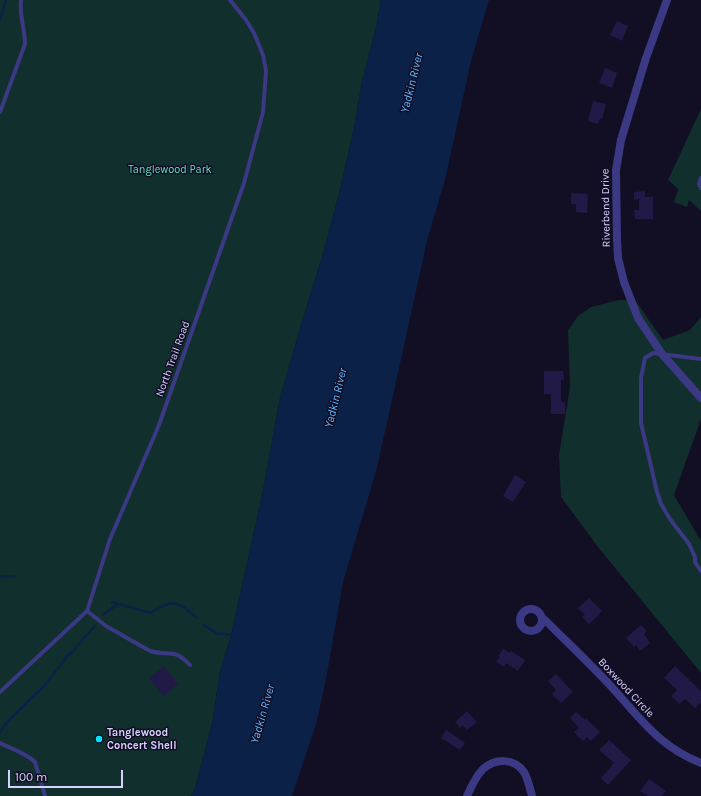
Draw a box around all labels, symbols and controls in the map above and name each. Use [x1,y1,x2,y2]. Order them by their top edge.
water label: Yadkin River [398,52,426,114]
park label: Tanglewood Park [128,163,212,177]
street label: Riverbend Drive [599,168,613,248]
street label: North Trail Road [153,319,193,399]
water label: Yadkin River [322,367,350,429]
street label: Boxwood Circle [595,656,657,720]
water label: Yadkin River [248,683,278,745]
place label: Tanglewood Concert Shell [107,726,177,752]
marker: Tanglewood Concert Shell [94,734,104,744]
scale bar [10,762,125,788]
text: 100 m [15,770,47,784]

